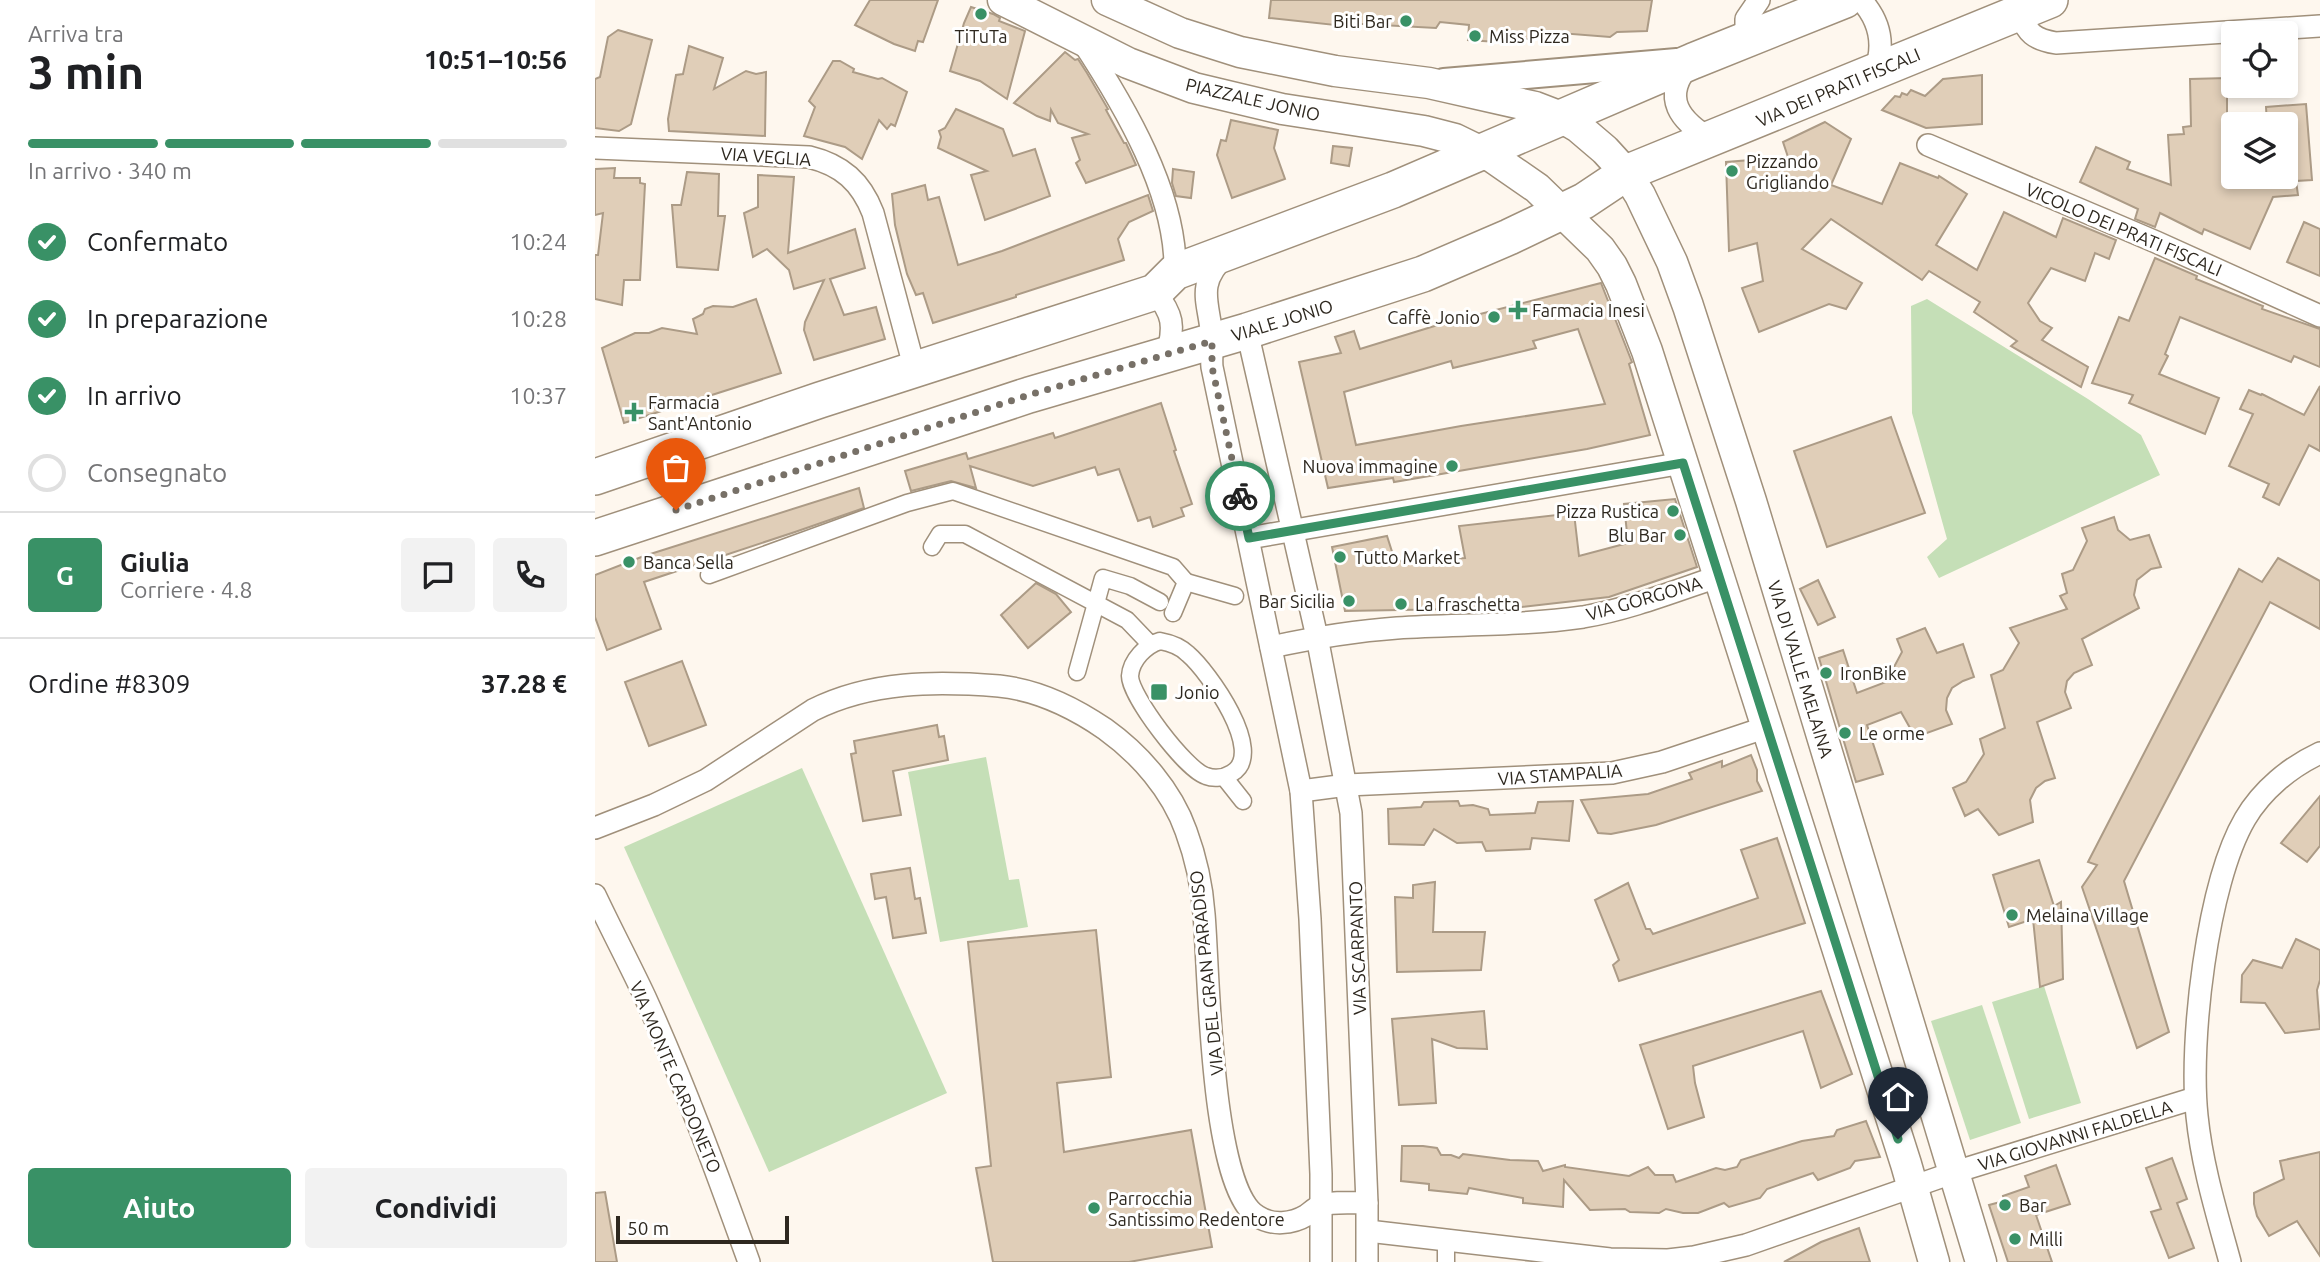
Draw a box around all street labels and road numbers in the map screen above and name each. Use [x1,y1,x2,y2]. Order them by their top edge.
street label: VIA DEI PRATI FISCALI [1753,43,1923,131]
street label: PIAZZALE JONIO [1184,74,1322,124]
street label: VIA VEGLIA [720,143,812,169]
street label: VICOLO DEI PRATI FISCALI [2023,178,2225,280]
street label: VIALE JONIO [1229,295,1335,345]
street label: VIA GORGONA [1584,572,1704,624]
street label: VIA DI VALLE MELAINA [1764,578,1838,760]
street label: VIA STAMPALIA [1497,760,1623,788]
street label: VIA DEL GRAN PARADISO [1185,869,1227,1077]
street label: VIA SCARPANTO [1345,881,1369,1015]
street label: VIA MONTE CARDONETO [627,978,725,1176]
street label: VIA GIOVANNI FALDELLA [1976,1096,2175,1174]

